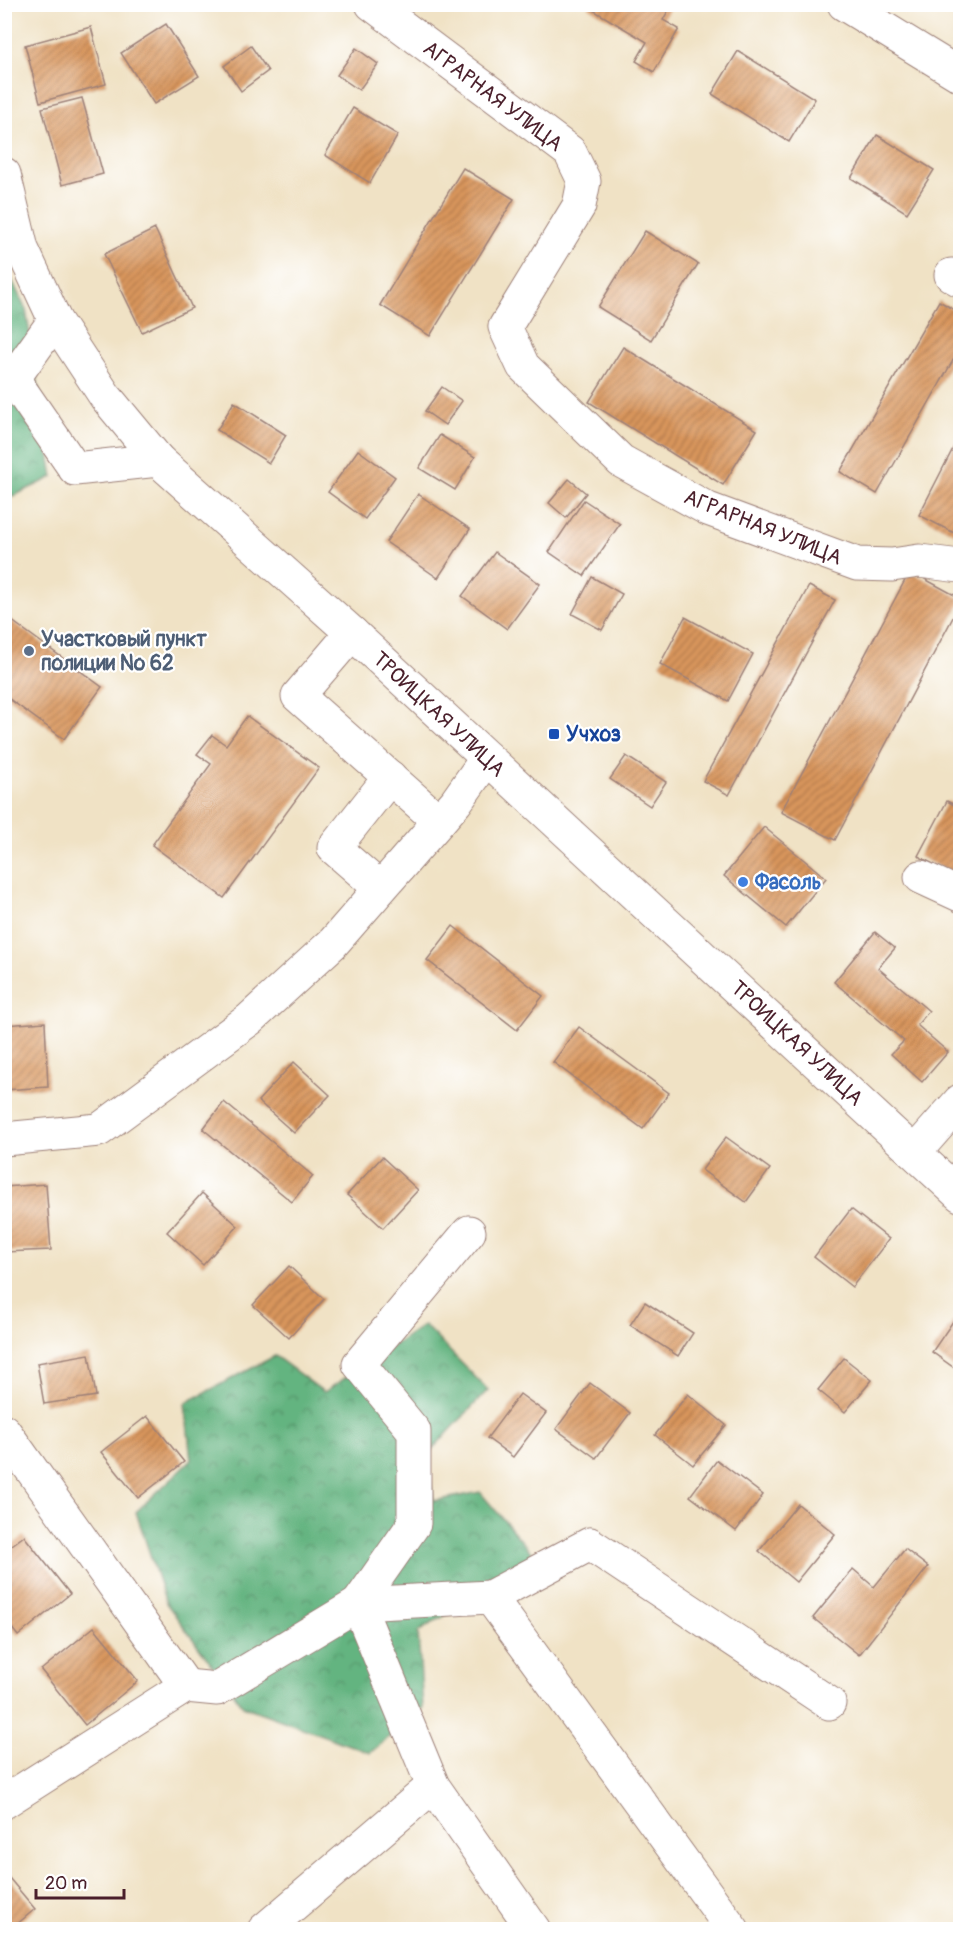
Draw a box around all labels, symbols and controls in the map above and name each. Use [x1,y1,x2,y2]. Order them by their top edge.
street label: АГРАРНАЯ УЛИЦА [417,35,568,158]
street label: АГРАРНАЯ УЛИЦА [680,483,846,571]
place label: Участковый пункт полиции № 62 [41,626,207,677]
marker: Участковый пункт полиции № 62 [22,644,36,658]
street label: ТРОИЦКАЯ УЛИЦА [367,646,511,783]
place label: Учхоз [566,721,621,748]
marker: Учхоз [547,727,561,741]
place label: Фасоль [754,869,822,896]
marker: Фасоль [736,875,750,889]
street label: ТРОИЦКАЯ УЛИЦА [725,975,869,1112]
scale bar [36,1862,124,1900]
text: 20 m [45,1872,87,1895]

